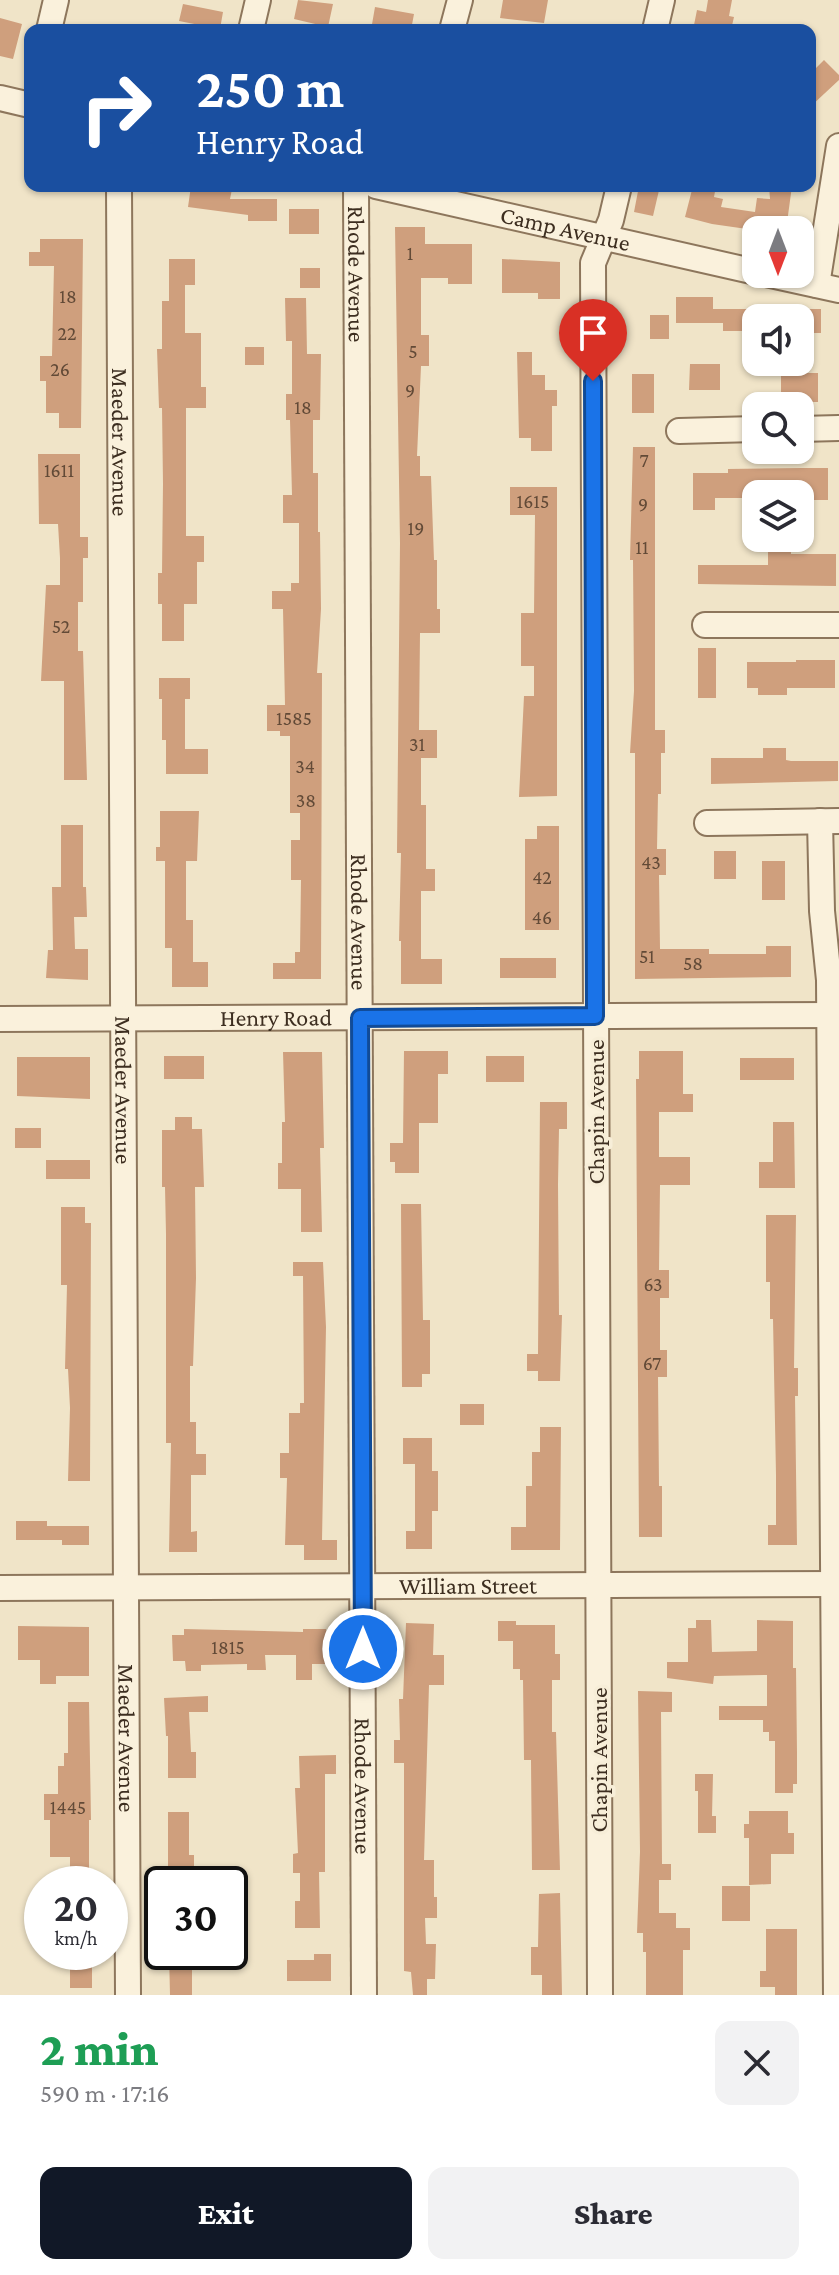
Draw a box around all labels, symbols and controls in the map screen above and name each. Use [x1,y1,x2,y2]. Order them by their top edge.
icon: right [64,56,168,160]
text: 250 m [196,57,344,119]
text: Henry Road [196,122,364,162]
street label: Camp Avenue [498,201,633,256]
street label: Rhode Avenue [343,206,371,342]
north arrow [742,216,814,288]
map controls [742,216,814,552]
house number: 1 [407,242,413,264]
house number: 18 [59,285,77,307]
pin [559,299,627,381]
button: sound [742,304,814,376]
icon: arrive [571,311,615,355]
house number: 22 [58,322,76,344]
house number: 5 [408,340,418,362]
house number: 26 [50,358,70,380]
street label: Maeder Avenue [107,368,135,516]
house number: 9 [405,379,415,401]
button: search [742,392,814,464]
house number: 18 [294,396,312,418]
house number: 7 [639,449,649,471]
house number: 1611 [44,459,74,481]
button: layers [742,480,814,552]
house number: 1615 [517,490,549,512]
house number: 9 [638,493,648,515]
house number: 19 [408,517,424,539]
house number: 11 [635,536,649,558]
house number: 52 [52,615,70,637]
house number: 1585 [276,707,312,729]
house number: 31 [409,733,425,755]
house number: 34 [295,755,315,777]
house number: 38 [296,789,316,811]
house number: 43 [641,851,661,873]
street label: Rhode Avenue [346,854,374,990]
house number: 42 [532,866,552,888]
house number: 46 [532,906,552,928]
house number: 51 [639,945,655,967]
house number: 58 [683,952,703,974]
street label: Henry Road [220,1003,332,1031]
street label: Maeder Avenue [110,1016,138,1164]
street label: Chapin Avenue [582,1039,609,1185]
house number: 63 [644,1273,662,1295]
house number: 67 [643,1352,661,1374]
street label: William Street [399,1571,538,1599]
position arrow [321,1607,405,1691]
house number: 1815 [211,1636,245,1658]
street label: Maeder Avenue [113,1664,141,1812]
street label: Chapin Avenue [585,1687,612,1833]
street label: Rhode Avenue [350,1718,377,1854]
house number: 1445 [50,1796,86,1818]
speed limit sign: 30 [144,1866,248,1970]
text: 20 [54,1885,98,1930]
text: km/h [54,1927,98,1949]
button: close [715,2021,799,2105]
text: 2 min [40,2022,159,2075]
text: 590 m · 17:16 [40,2079,170,2108]
button: Exit [40,2167,412,2259]
button: Share [428,2167,799,2259]

